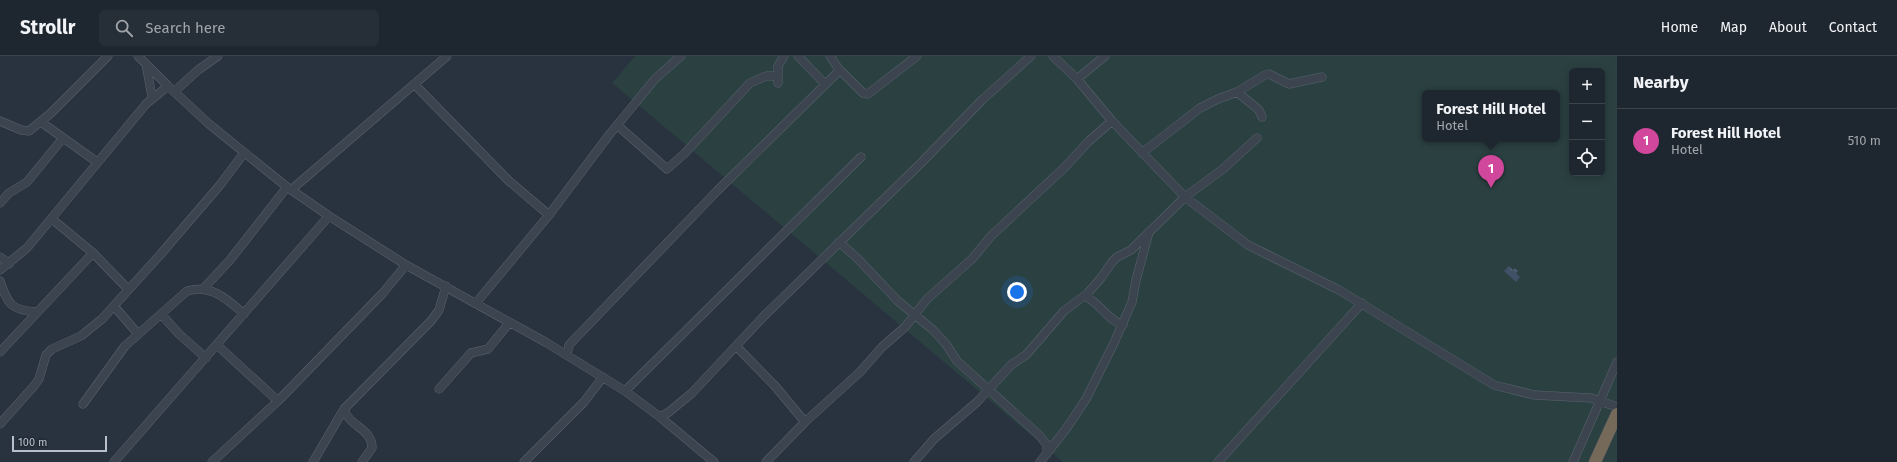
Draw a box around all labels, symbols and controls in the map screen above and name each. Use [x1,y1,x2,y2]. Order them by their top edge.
search box [99,10,379,46]
text: Strollr [20,16,75,39]
icon: search [113,17,135,39]
text: Search here [145,19,225,37]
text: Home [1661,19,1698,36]
text: Map [1720,19,1747,36]
text: About [1769,19,1807,36]
text: Contact [1829,19,1877,36]
map controls [1569,68,1605,176]
button: + [1569,68,1605,104]
text: Nearby [1633,72,1688,93]
popup [1422,90,1560,142]
text: Forest Hill Hotel [1436,100,1546,118]
button: − [1569,104,1605,140]
text: Hotel [1436,118,1468,133]
text: Forest Hill Hotel [1671,124,1781,142]
text: 1 [1643,133,1649,148]
text: 510 m [1848,133,1881,148]
button: locate [1569,140,1605,176]
text: Hotel [1671,142,1703,157]
pin: 1 [1478,155,1504,188]
your location [1007,282,1027,302]
scale bar [12,434,107,453]
text: 100 m [18,436,47,449]

